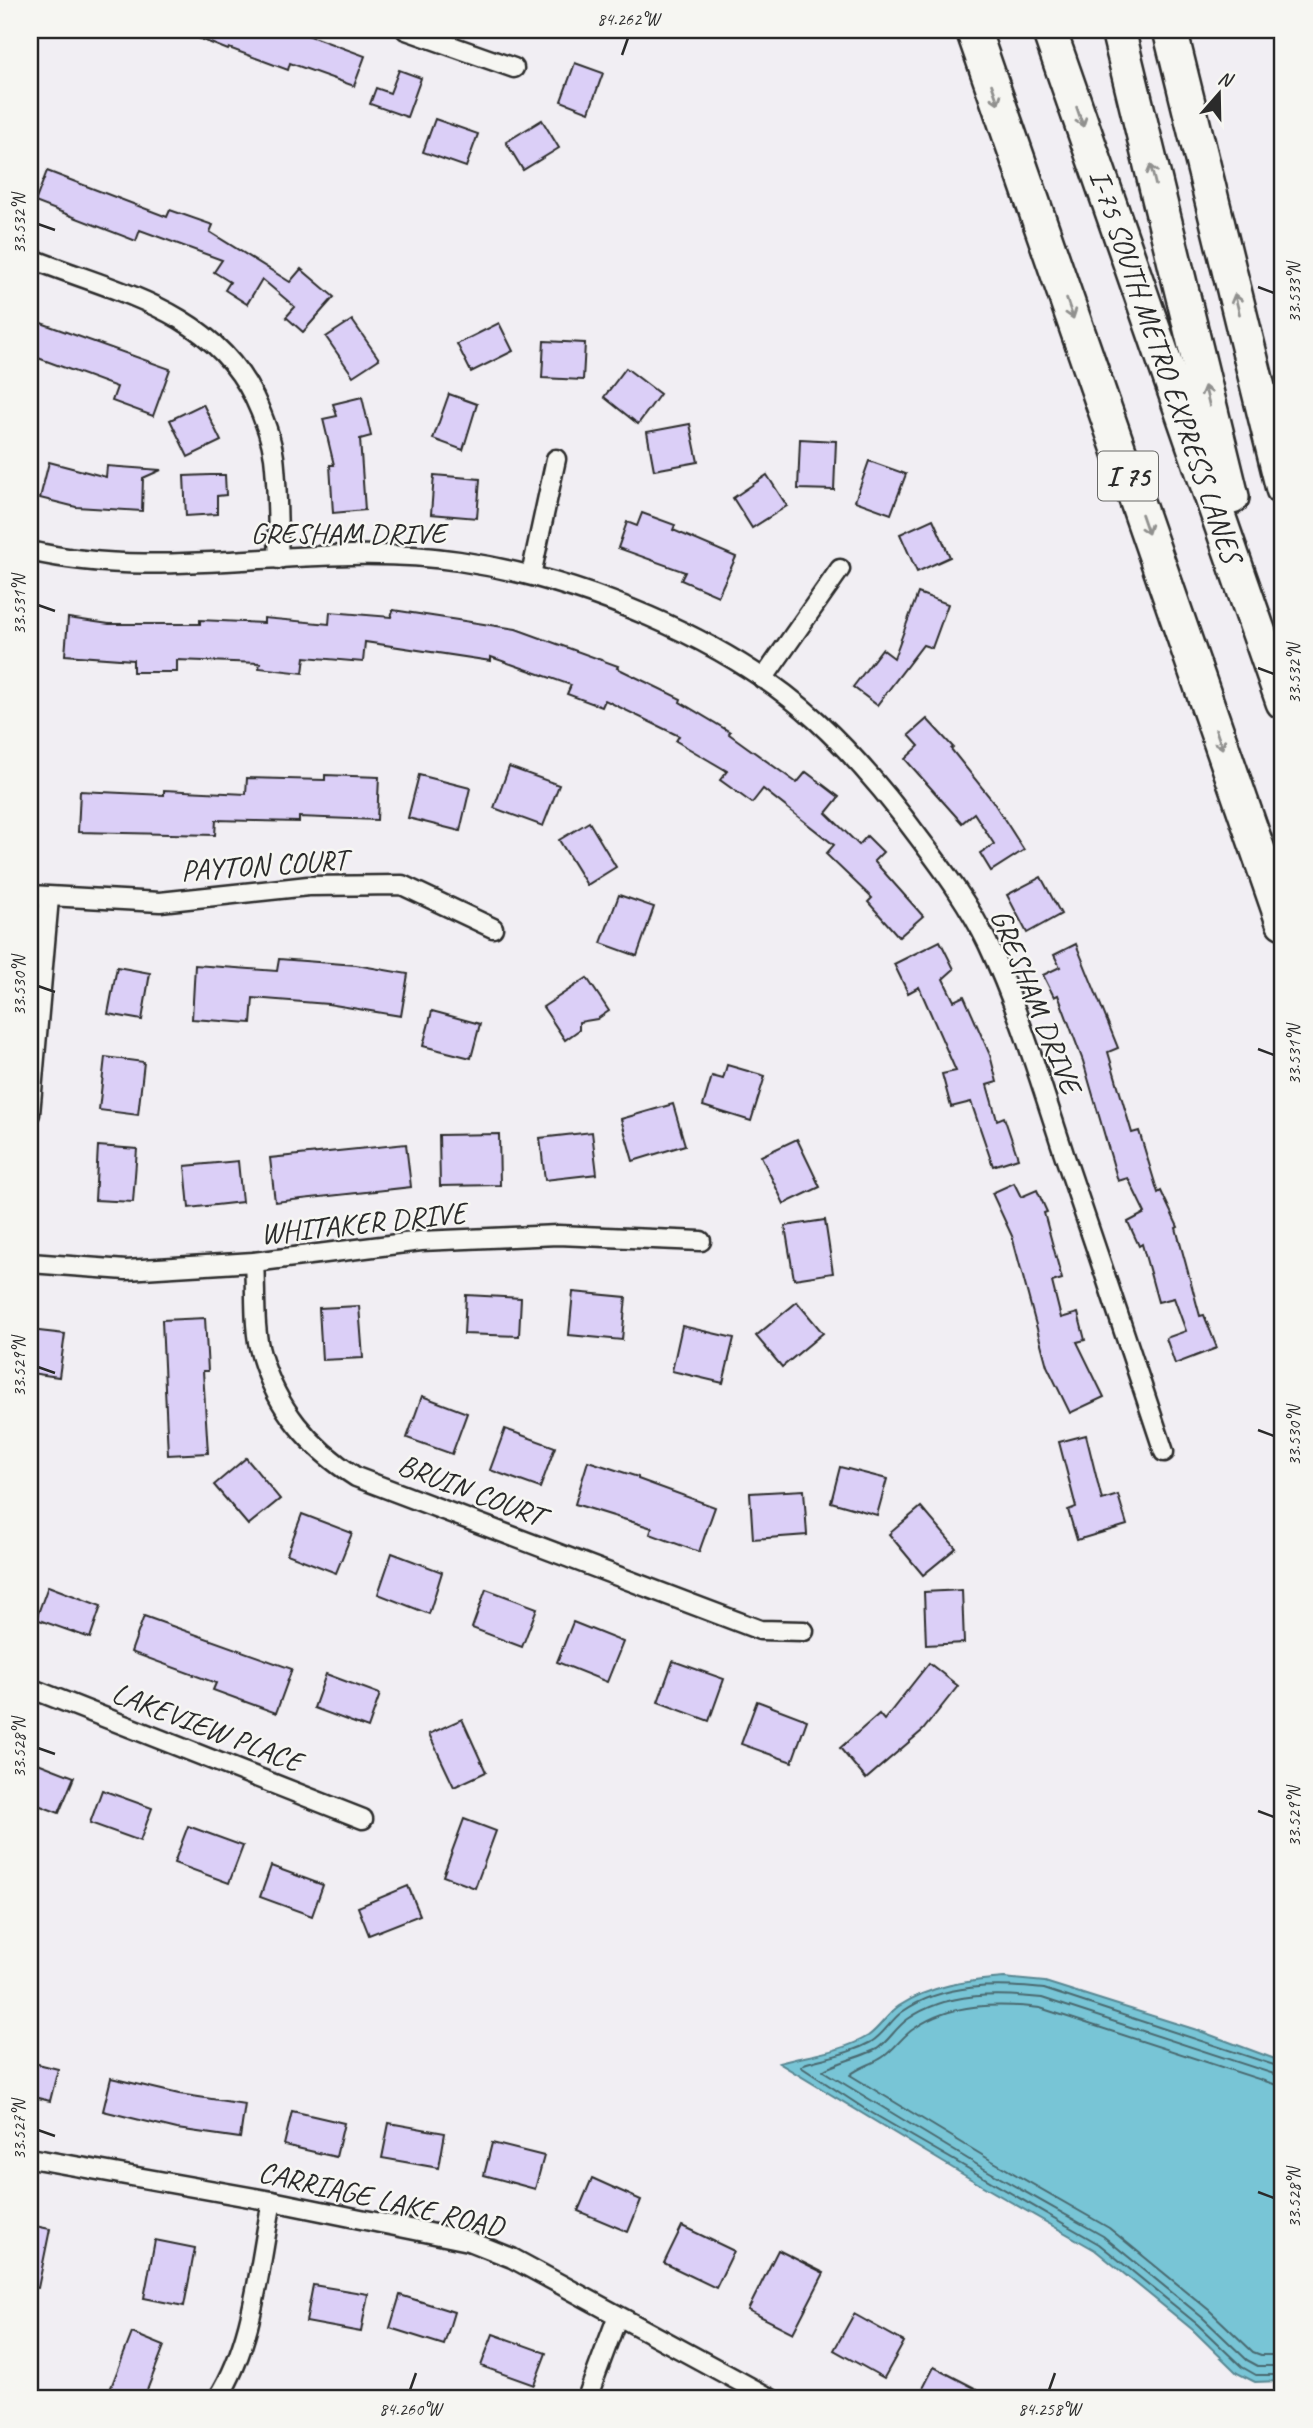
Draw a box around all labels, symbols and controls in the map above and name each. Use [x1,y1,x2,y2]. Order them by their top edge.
text: 84.262°W [597,8,662,30]
north arrow [1184,60,1254,130]
text: N [1215,66,1237,93]
one-way arrow [990,83,1002,105]
one-way arrow [1075,106,1087,128]
street label: I-75 SOUTH METRO EXPRESS LANES [1081,164,1252,571]
one-way arrow [1146,164,1159,187]
text: 33.532°N [8,191,30,254]
text: 33.533°N [1283,260,1305,323]
one-way arrow [1230,293,1243,316]
one-way arrow [1064,298,1077,320]
one-way arrow [1200,385,1213,408]
road number: I 75 [1098,452,1158,500]
one-way arrow [1140,512,1152,534]
street label: GRESHAM DRIVE [250,514,450,552]
text: 33.531°N [8,572,30,635]
text: 33.532°N [1283,641,1305,704]
one-way arrow [1214,727,1226,749]
street label: PAYTON COURT [179,840,355,890]
street label: GRESHAM DRIVE [982,903,1092,1102]
text: 33.530°N [8,953,30,1016]
text: 33.531°N [1283,1022,1305,1085]
street label: WHITAKER DRIVE [258,1193,471,1253]
text: 33.529°N [8,1334,30,1397]
text: 33.530°N [1283,1403,1305,1466]
street label: BRUIN COURT [393,1445,556,1538]
street label: LAKEVIEW PLACE [107,1673,311,1782]
text: 33.528°N [8,1715,30,1778]
text: 33.529°N [1283,1784,1305,1847]
text: 33.527°N [8,2097,30,2160]
street label: CARRIAGE LAKE ROAD [255,2152,510,2246]
text: 33.528°N [1283,2165,1305,2228]
text: 84.260°W [379,2398,444,2420]
text: 84.258°W [1018,2398,1083,2420]

